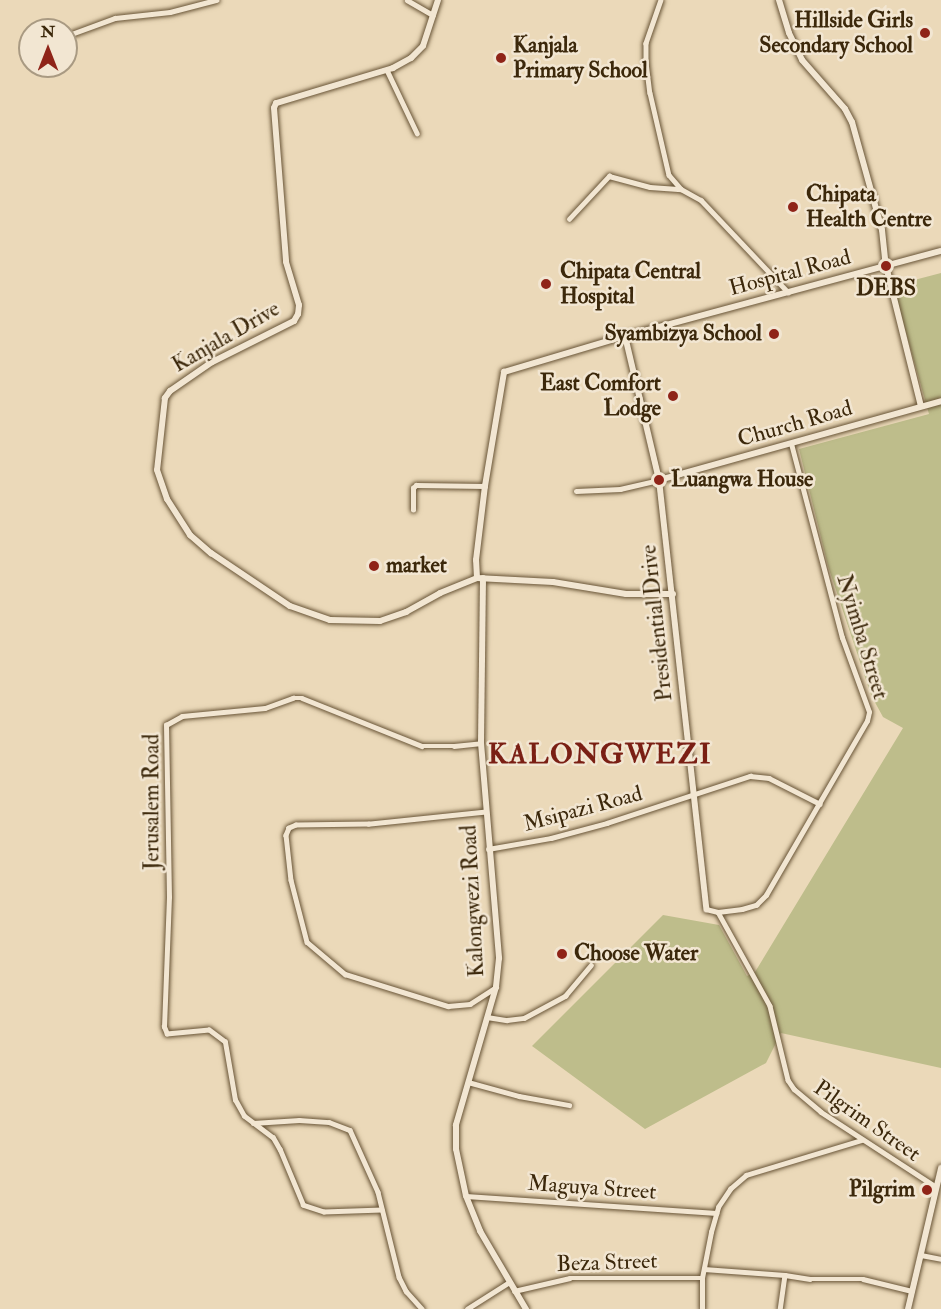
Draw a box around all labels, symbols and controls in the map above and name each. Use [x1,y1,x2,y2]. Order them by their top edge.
place label: Hillside Girls Secondary School [759,7,913,58]
north arrow [18,18,78,78]
text: N [41,22,55,42]
marker: Hillside Girls Secondary School [918,26,932,40]
place label: Kanjala Primary School [513,32,648,84]
marker: Kanjala Primary School [494,51,508,65]
place label: Chipata Health Centre [806,181,932,232]
marker: Chipata Health Centre [784,198,802,216]
street label: Hospital Road [726,244,854,302]
place label: Chipata Central Hospital [560,258,701,310]
marker: DEBS [879,259,893,273]
marker: Chipata Central Hospital [537,275,555,293]
place label: DEBS [856,276,916,302]
street label: Kanjala Drive [168,296,284,378]
place label: Syambizya School [604,321,762,347]
marker: Syambizya School [767,327,781,341]
place label: East Comfort Lodge [540,370,661,422]
marker: East Comfort Lodge [666,389,680,403]
street label: Church Road [735,395,855,453]
place label: Luangwa House [671,467,813,493]
marker: Luangwa House [652,473,666,487]
street label: Presidential Drive [636,543,678,703]
place label: market [386,553,447,579]
marker: market [367,559,381,573]
street label: Nyimba Street [830,571,894,703]
street label: Jerusalem Road [139,734,165,870]
district label: KALONGWEZI [488,738,712,772]
street label: Msipazi Road [521,780,645,838]
street label: Kalongwezi Road [456,824,490,978]
place label: Choose Water [574,941,698,967]
marker: Choose Water [555,947,569,961]
street label: Pilgrim Street [809,1075,925,1167]
street label: Maguya Street [527,1170,657,1206]
place label: Pilgrim [849,1177,915,1203]
marker: Pilgrim [920,1183,934,1197]
street label: Beza Street [556,1248,658,1278]

